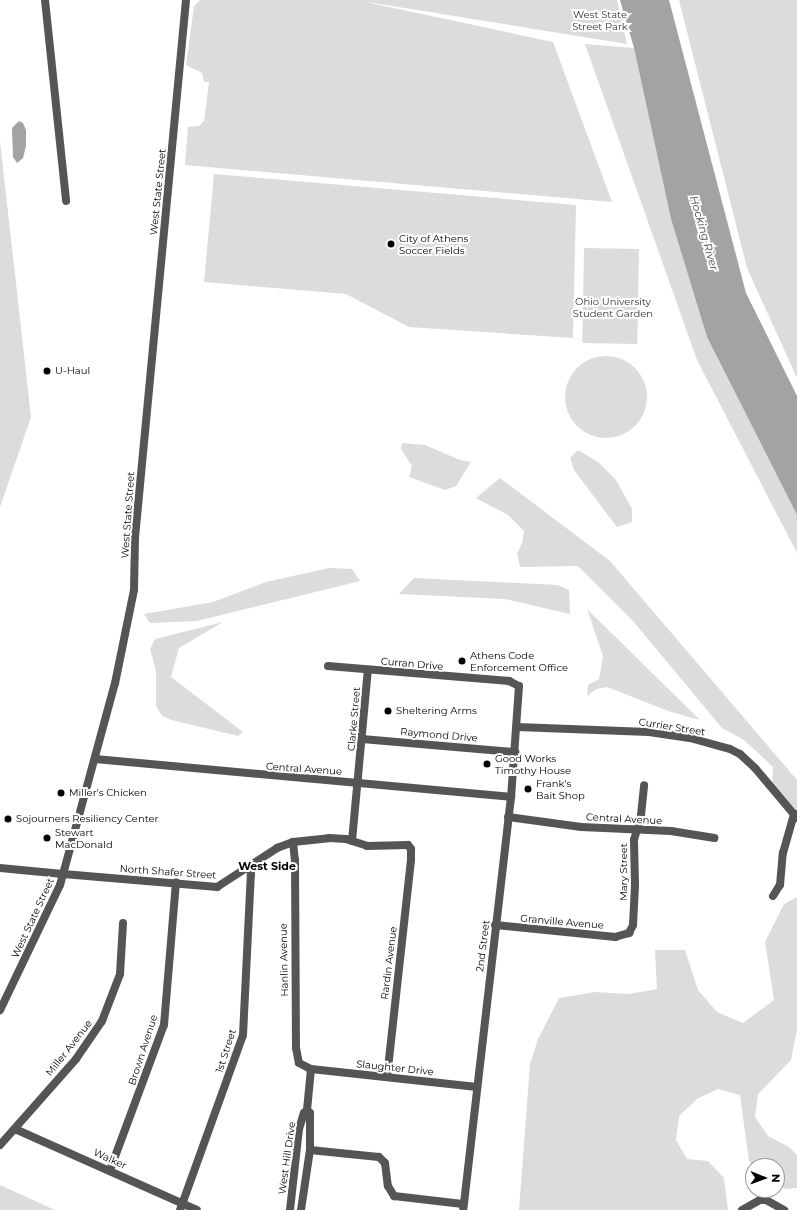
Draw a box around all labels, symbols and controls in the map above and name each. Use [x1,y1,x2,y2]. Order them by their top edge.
park label: West State Street Park [572,8,628,32]
street label: West State Street [147,148,169,236]
water label: Hocking River [687,194,721,272]
place label: City of Athens Soccer Fields [399,232,468,256]
marker: City of Athens Soccer Fields [386,239,396,249]
park label: Ohio University Student Garden [573,295,653,318]
place label: U-Haul [55,365,90,377]
marker: U-Haul [42,366,52,376]
street label: West State Street [119,471,137,559]
place label: Athens Code Enforcement Office [470,649,568,672]
street label: Curran Drive [380,655,444,673]
marker: Athens Code Enforcement Office [457,656,467,666]
street label: Clarke Street [345,686,363,752]
place label: Sheltering Arms [396,705,477,717]
marker: Sheltering Arms [383,706,393,716]
street label: Currier Street [638,716,706,738]
street label: Raymond Drive [400,726,478,744]
place label: Good Works Timothy House [495,752,571,776]
marker: Good Works Timothy House [482,759,492,769]
street label: Central Avenue [266,760,342,778]
place label: Frank's Bait Shop [536,777,585,800]
marker: Frank's Bait Shop [523,784,533,794]
place label: Miller's Chicken [69,787,147,799]
marker: Miller's Chicken [56,788,66,798]
street label: Central Avenue [586,811,662,827]
place label: Sojourners Resiliency Center [16,813,159,825]
marker: Sojourners Resiliency Center [3,814,13,824]
place label: Stewart MacDonald [55,826,113,850]
marker: Stewart MacDonald [42,833,52,843]
street label: Mary Street [618,843,630,901]
district label: West Side [238,859,296,873]
street label: North Shafer Street [119,863,217,881]
street label: West State Street [9,876,57,960]
street label: Granville Avenue [520,912,604,932]
street label: 2nd Street [474,919,492,973]
street label: Hanlin Avenue [277,923,291,997]
street label: Rardin Avenue [379,926,399,1000]
street label: Brown Avenue [126,1013,160,1087]
street label: Miller Avenue [43,1018,95,1078]
street label: 1st Street [213,1028,239,1074]
street label: Slaughter Drive [356,1058,434,1078]
street label: West Hill Drive [276,1121,298,1195]
street label: Walker [92,1146,128,1172]
north arrow [745,1158,785,1198]
text: N [769,1174,783,1183]

